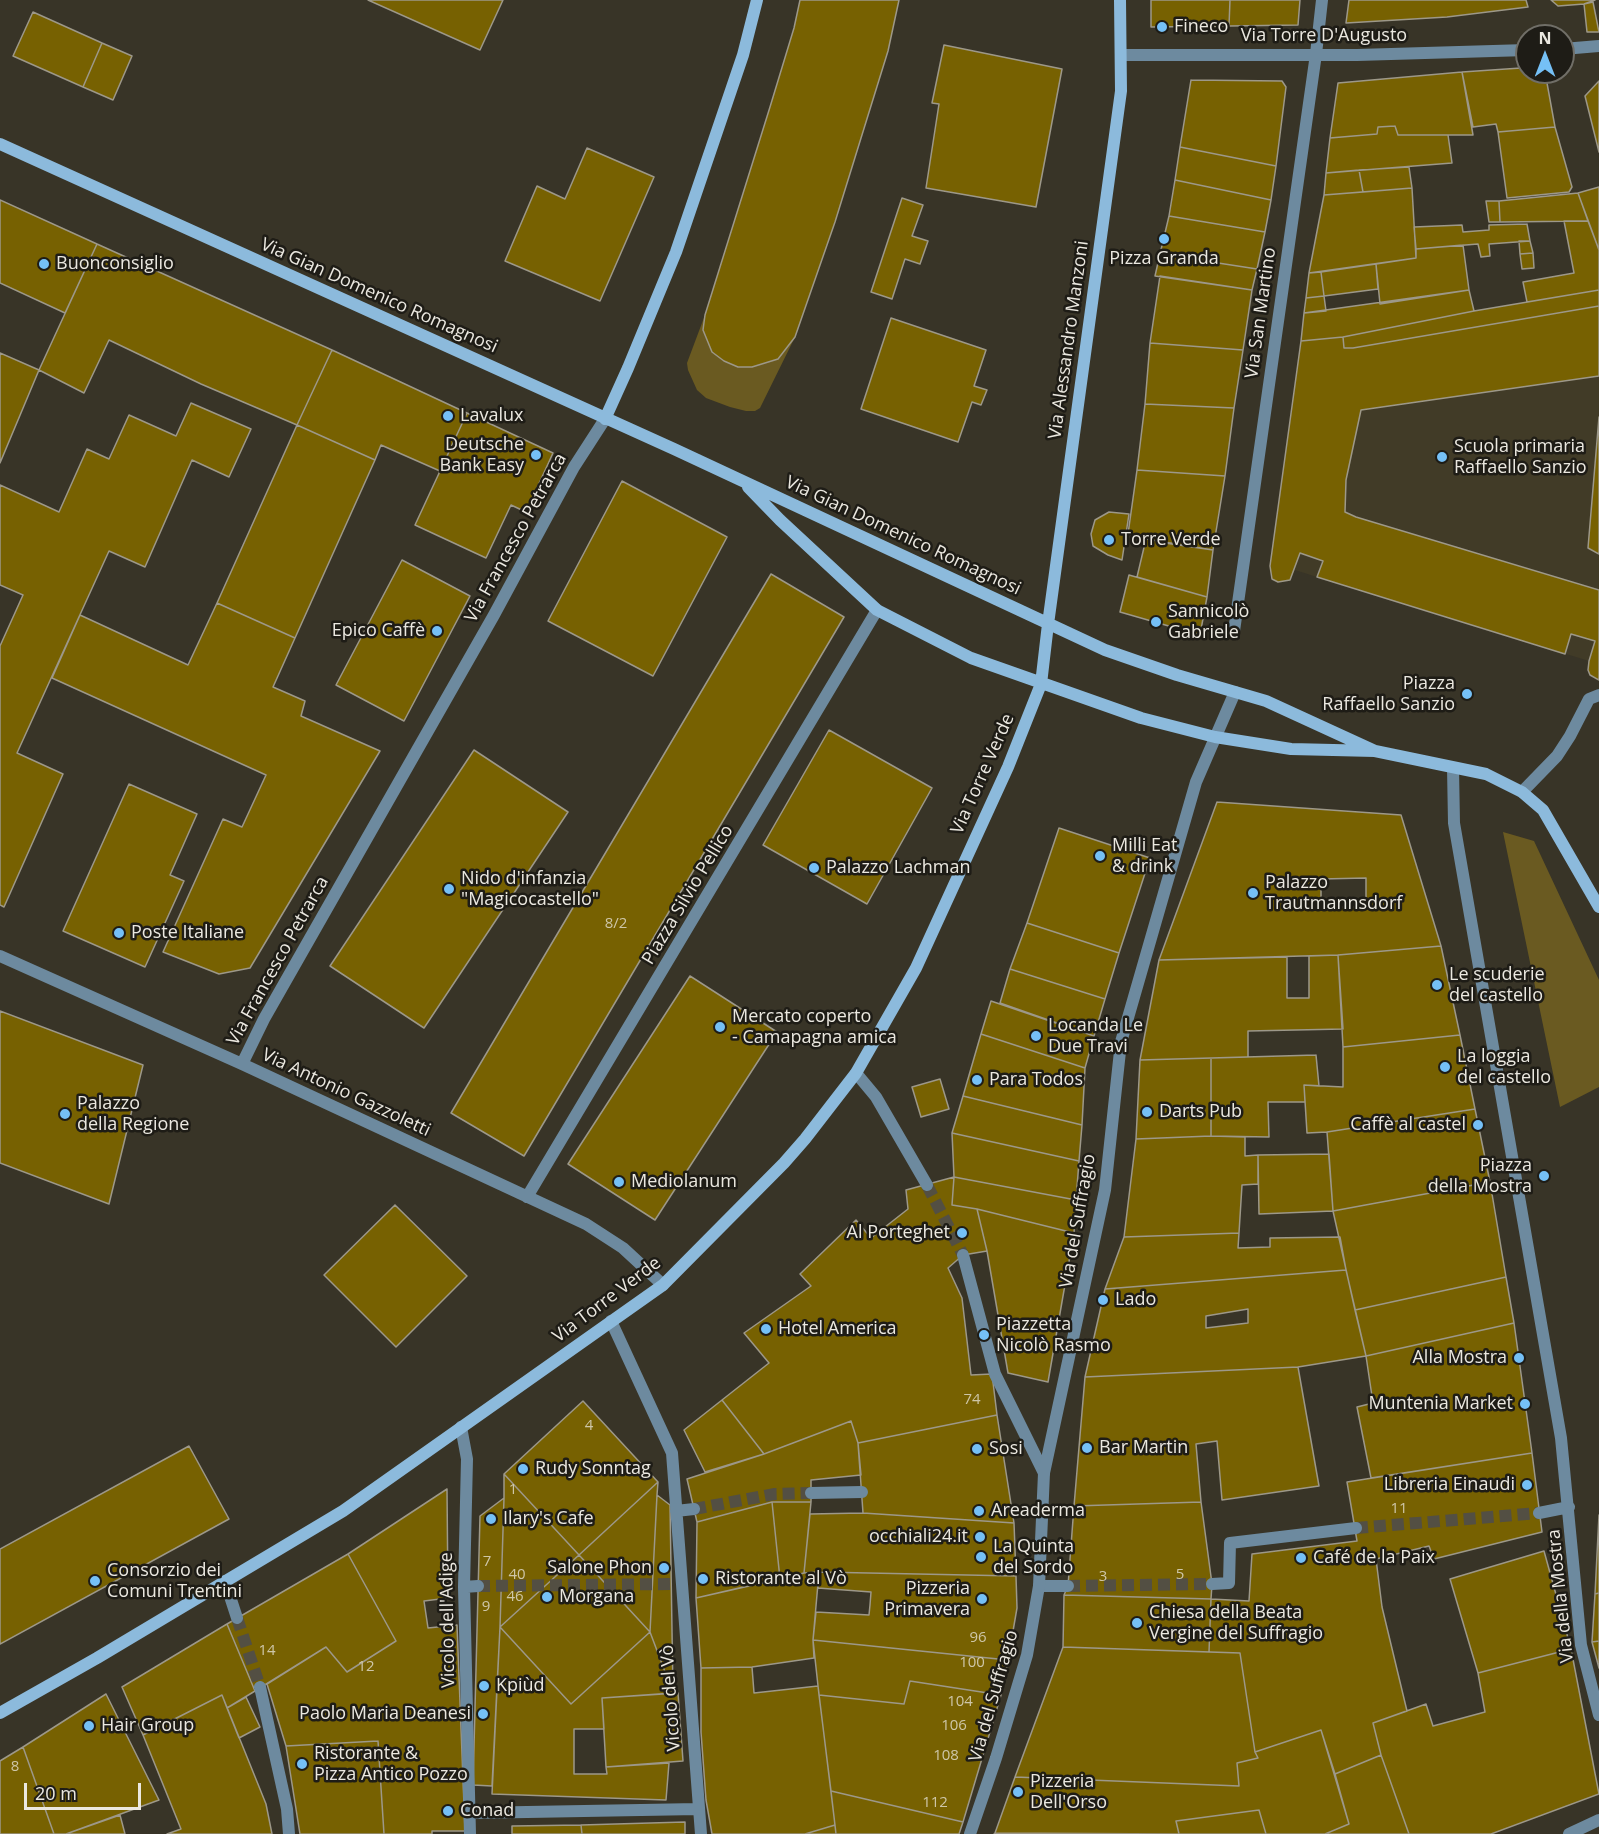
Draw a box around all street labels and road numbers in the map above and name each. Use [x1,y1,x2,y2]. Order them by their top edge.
street label: Via Torre D'Augusto [1241,25,1407,47]
street label: Via Gian Domenico Romagnosi [257,234,501,358]
street label: Via Alessandro Manzoni [1044,239,1094,441]
street label: Via San Martino [1241,246,1281,380]
street label: Via Francesco Petrarca [461,450,571,626]
street label: Via Gian Domenico Romagnosi [782,472,1024,600]
street label: Via Torre Verde [947,710,1019,838]
street label: Piazza Silvio Pellico [638,821,738,969]
street label: Via Francesco Petrarca [223,873,333,1049]
street label: Via Antonio Gazzoletti [258,1044,434,1142]
street label: Via del Suffragio [1056,1152,1100,1290]
street label: Via Torre Verde [549,1252,665,1348]
street label: Via della Mostra [1543,1528,1579,1664]
street label: Vicolo dell'Adige [436,1552,460,1688]
street label: Via del Suffragio [965,1628,1023,1764]
street label: Vicolo del Vò [657,1644,685,1752]

